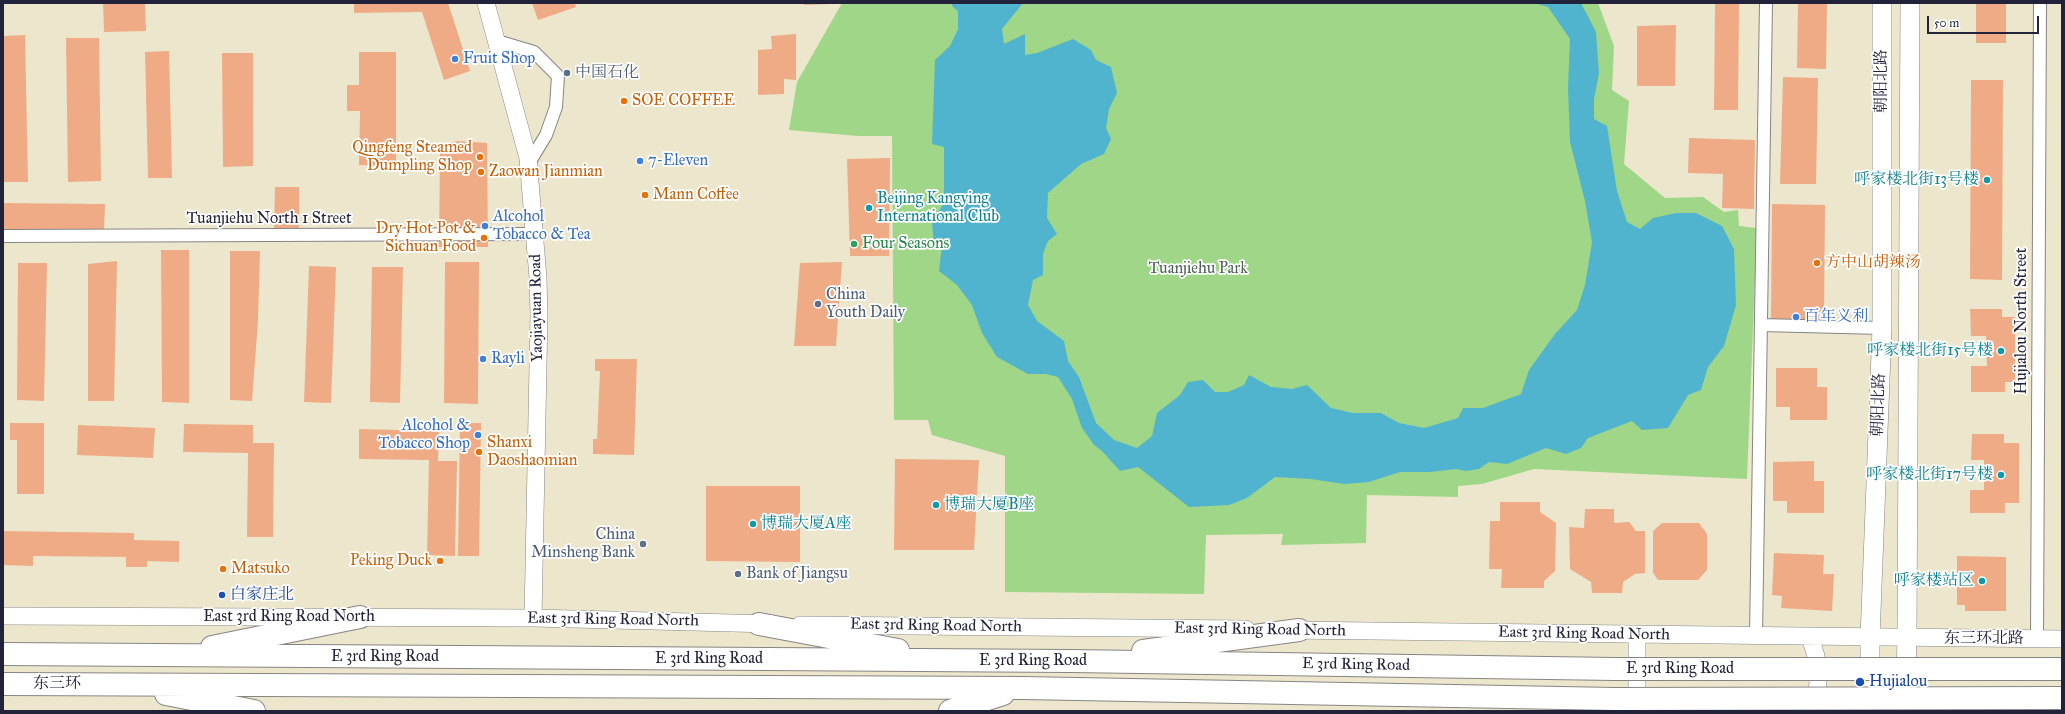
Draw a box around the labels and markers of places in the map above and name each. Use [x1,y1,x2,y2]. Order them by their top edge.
place label: Fruit Shop [463,49,535,69]
marker: Fruit Shop [450,54,460,64]
place label: 中国石化 [575,63,639,83]
marker: 中国石化 [562,68,572,78]
place label: SOE COFFEE [632,91,735,111]
marker: SOE COFFEE [619,96,629,106]
place label: Qingfeng Steamed Dumpling Shop [352,138,472,176]
place label: 7-Eleven [648,151,708,171]
marker: Qingfeng Steamed Dumpling Shop [475,152,485,162]
marker: 7-Eleven [635,156,645,166]
place label: Zaowan Jianmian [489,162,603,182]
marker: Zaowan Jianmian [476,167,486,177]
place label: 呼家楼北街13号楼 [1854,170,1979,190]
marker: 呼家楼北街13号楼 [1982,175,1992,185]
place label: Mann Coffee [653,185,739,205]
place label: Beijing Kangying International Club [877,189,999,227]
marker: Mann Coffee [640,190,650,200]
marker: Beijing Kangying International Club [864,203,874,213]
place label: Alcohol Tobacco & Tea [493,207,591,245]
place label: Dry Hot Pot & Sichuan Food [376,219,476,257]
marker: Alcohol Tobacco & Tea [480,221,490,231]
marker: Dry Hot Pot & Sichuan Food [479,233,489,243]
place label: Four Seasons [862,234,949,254]
marker: Four Seasons [849,239,859,249]
place label: 方中山胡辣汤 [1825,253,1921,273]
marker: 方中山胡辣汤 [1812,258,1822,268]
place label: China Youth Daily [826,285,905,323]
marker: China Youth Daily [813,299,823,309]
place label: 百年义利 [1804,307,1868,327]
marker: 百年义利 [1791,312,1801,322]
place label: 呼家楼北街15号楼 [1867,341,1993,361]
marker: 呼家楼北街15号楼 [1996,346,2006,356]
place label: Rayli [491,349,525,369]
marker: Rayli [478,354,488,364]
place label: Alcohol & Tobacco Shop [378,416,470,454]
marker: Alcohol & Tobacco Shop [473,430,483,440]
place label: Shanxi Daoshaomian [487,433,577,471]
marker: Shanxi Daoshaomian [474,447,484,457]
place label: 呼家楼北街17号楼 [1866,465,1993,485]
marker: 呼家楼北街17号楼 [1996,470,2006,480]
place label: 博瑞大厦B座 [944,495,1035,515]
marker: 博瑞大厦B座 [931,500,941,510]
place label: 博瑞大厦A座 [761,514,852,534]
marker: 博瑞大厦A座 [748,519,758,529]
place label: China Minsheng Bank [531,525,635,563]
marker: China Minsheng Bank [638,539,648,549]
place label: Peking Duck [350,551,432,571]
marker: Peking Duck [435,556,445,566]
place label: Matsuko [231,559,290,579]
marker: Matsuko [218,564,228,574]
place label: Bank of Jiangsu [746,564,848,584]
marker: Bank of Jiangsu [733,569,743,579]
place label: 呼家楼站区 [1894,571,1974,591]
marker: 呼家楼站区 [1977,576,1987,586]
place label: 白家庄北 [230,585,294,605]
marker: 白家庄北 [217,590,227,600]
place label: Hujialou [1869,672,1927,692]
marker: Hujialou [1854,676,1866,688]

